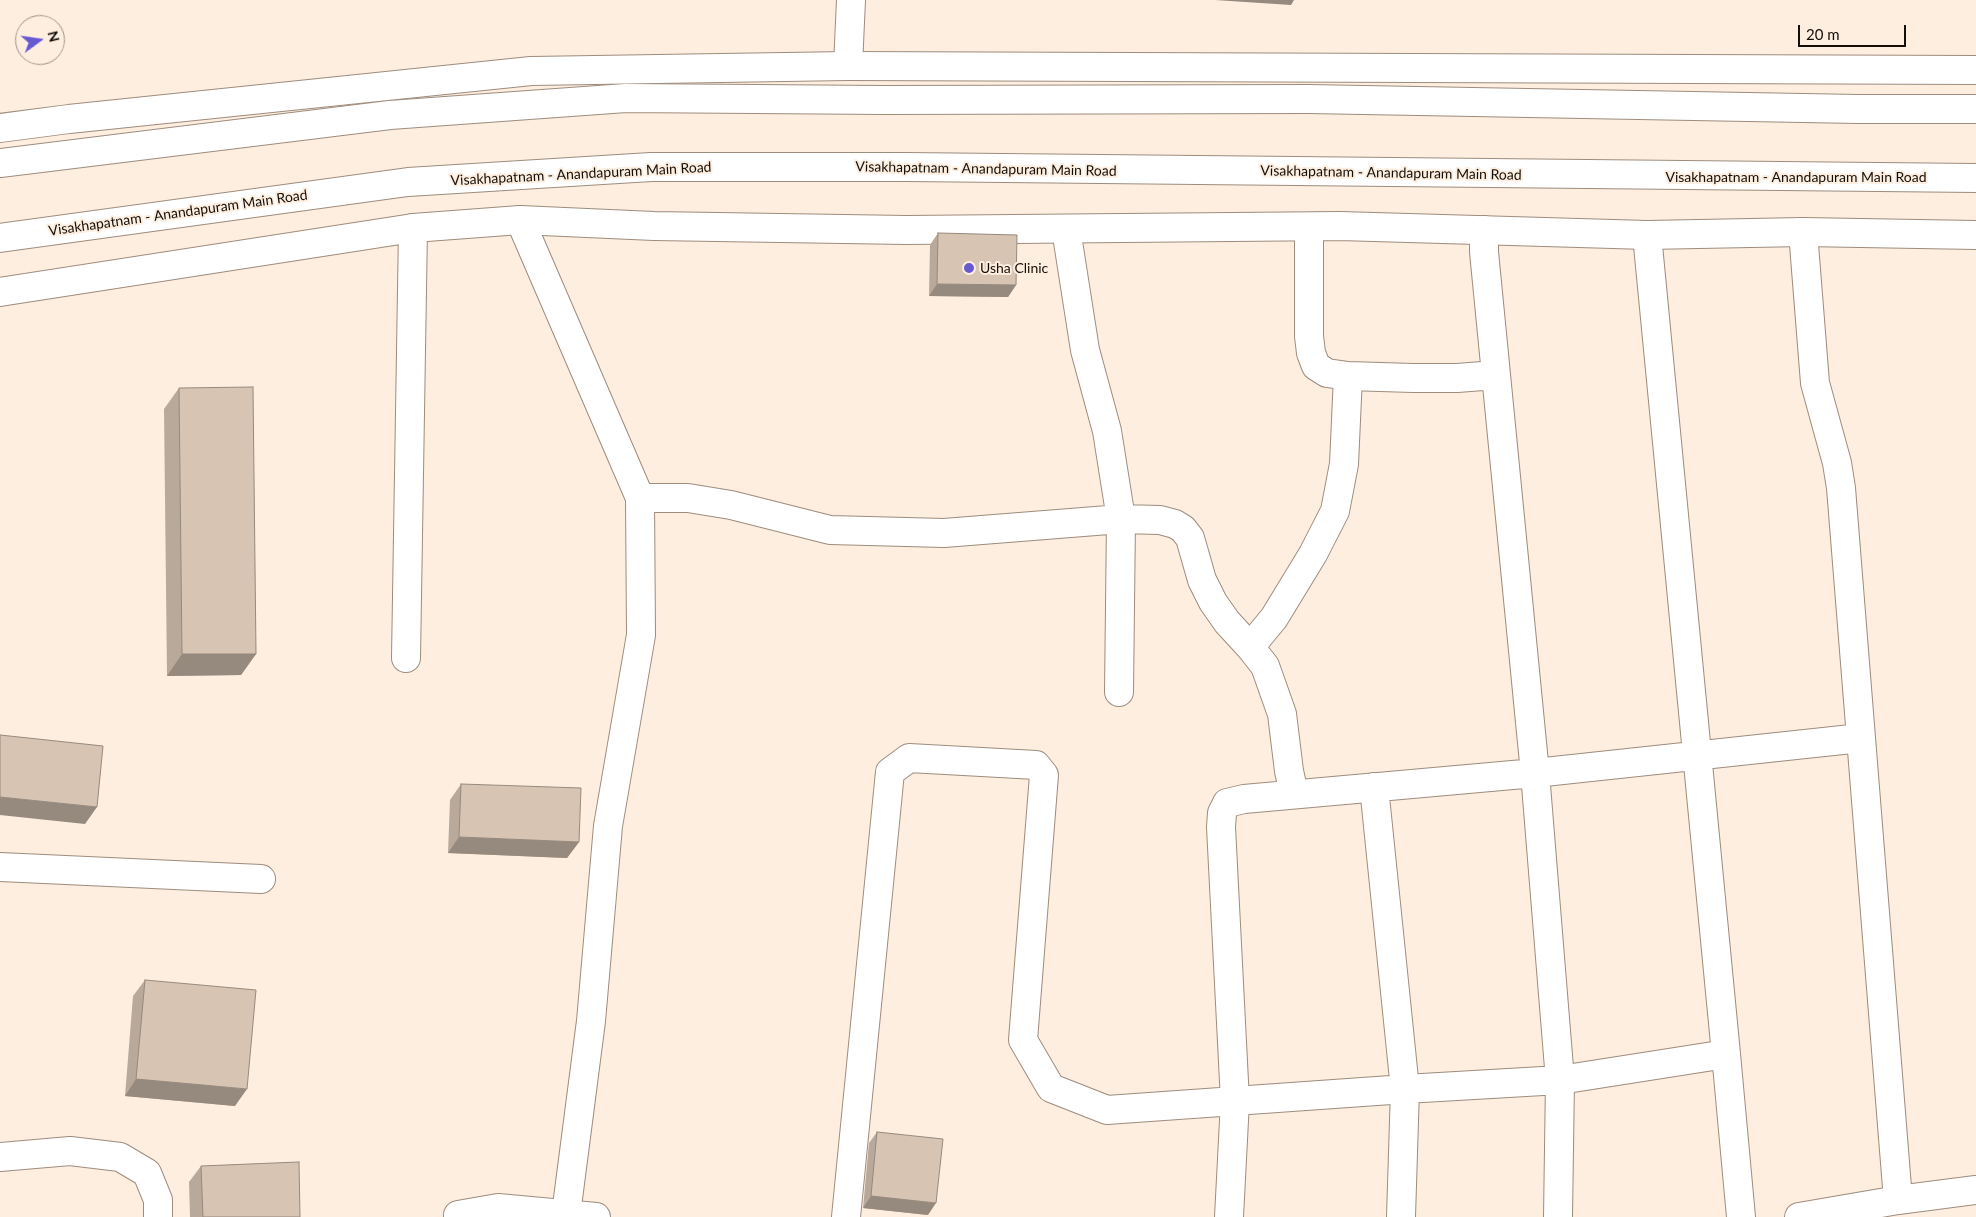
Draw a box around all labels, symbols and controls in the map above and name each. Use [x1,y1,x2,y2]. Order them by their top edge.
north arrow [15,15,65,65]
scale bar [1801,15,1908,47]
text: 20 m [1806,25,1840,43]
text: N [45,29,64,44]
street label: Visakhapatnam - Anandapuram Main Road [855,158,1117,180]
street label: Visakhapatnam - Anandapuram Main Road [450,159,712,189]
street label: Visakhapatnam - Anandapuram Main Road [1260,162,1522,184]
street label: Visakhapatnam - Anandapuram Main Road [1665,169,1927,185]
street label: Visakhapatnam - Anandapuram Main Road [47,187,309,239]
place label: Usha Clinic [980,260,1048,276]
marker: Usha Clinic [962,261,976,275]

